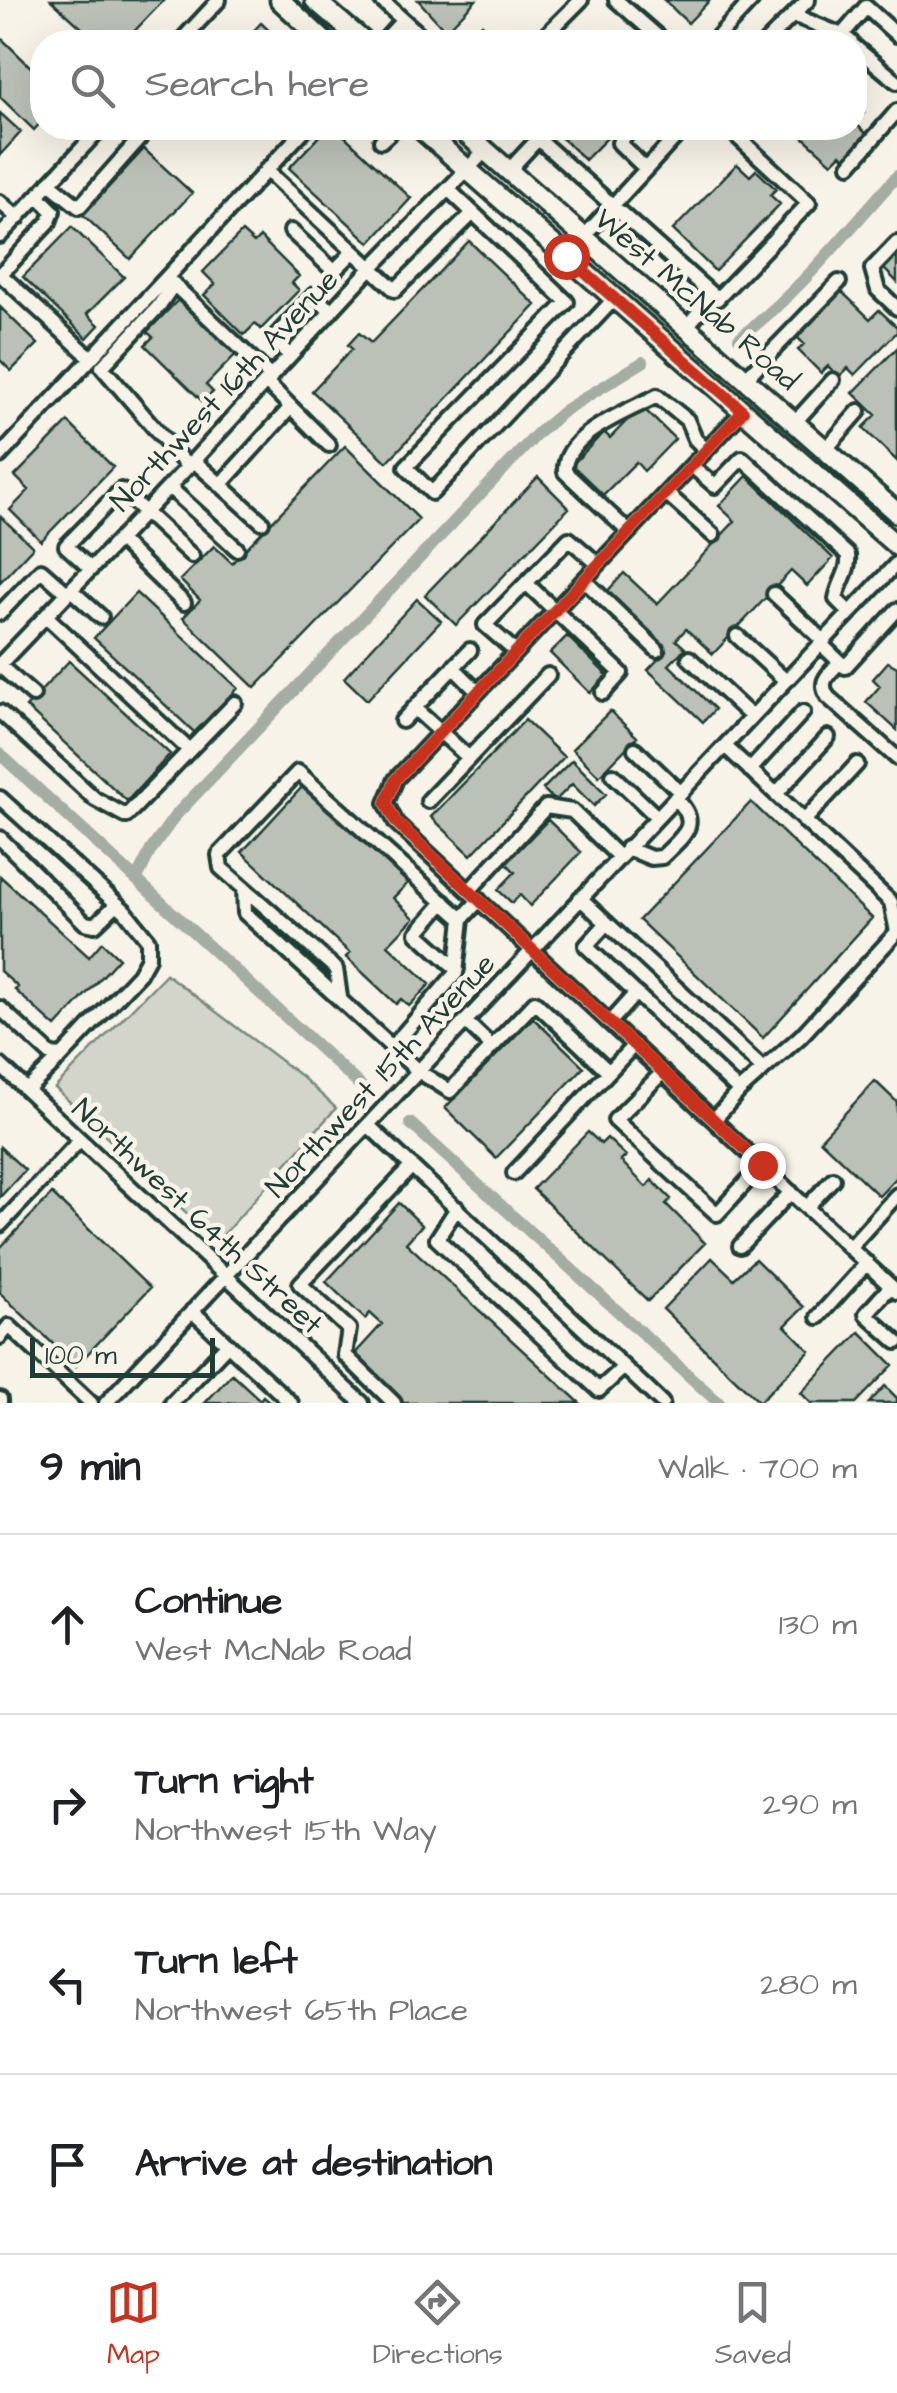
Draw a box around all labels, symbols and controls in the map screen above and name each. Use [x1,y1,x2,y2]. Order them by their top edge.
search box [30,30,867,140]
icon: search [65,58,120,113]
text: Search here [145,59,369,111]
street label: West McNab Road [585,199,808,401]
route start [544,234,590,280]
street label: Northwest 16th Avenue [101,260,349,521]
street label: Northwest 15th Avenue [256,944,505,1207]
street label: Northwest 64th Street [62,1089,332,1345]
route end [740,1143,786,1189]
scale bar [30,1333,215,1378]
text: 100 m [45,1336,117,1375]
text: 9 min [40,1439,141,1497]
text: Walk · 700 m [658,1446,857,1491]
text: Continue [135,1576,282,1628]
icon: ahead [40,1597,95,1652]
text: 130 m [779,1602,857,1647]
text: West McNab Road [135,1628,412,1673]
text: Turn right [135,1756,314,1808]
icon: right [40,1777,95,1832]
text: 290 m [763,1782,857,1827]
text: Northwest 15th Way [135,1808,437,1853]
text: Turn left [135,1936,298,1988]
icon: left [40,1957,95,2012]
text: 280 m [760,1962,857,2007]
text: Northwest 65th Place [135,1988,468,2033]
icon: arrive [40,2137,95,2192]
text: Arrive at destination [135,2138,492,2190]
tab: Map [106,2275,161,2374]
tab: Directions [373,2275,503,2374]
tab: Saved [715,2275,791,2374]

